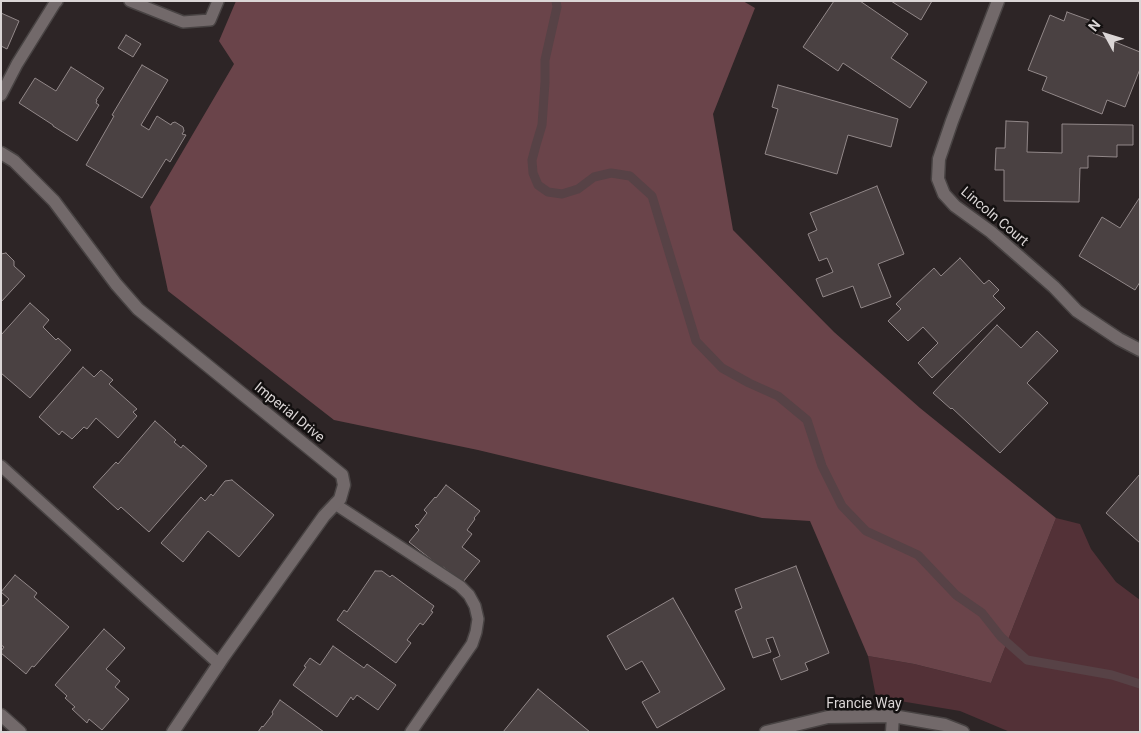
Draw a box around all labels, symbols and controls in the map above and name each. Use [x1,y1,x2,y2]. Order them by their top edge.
north arrow [1081,10,1131,60]
text: N [1085,17,1104,34]
street label: Lincoln Court [957,184,1031,250]
street label: Imperial Drive [251,380,327,446]
street label: Francie Way [826,696,902,712]

